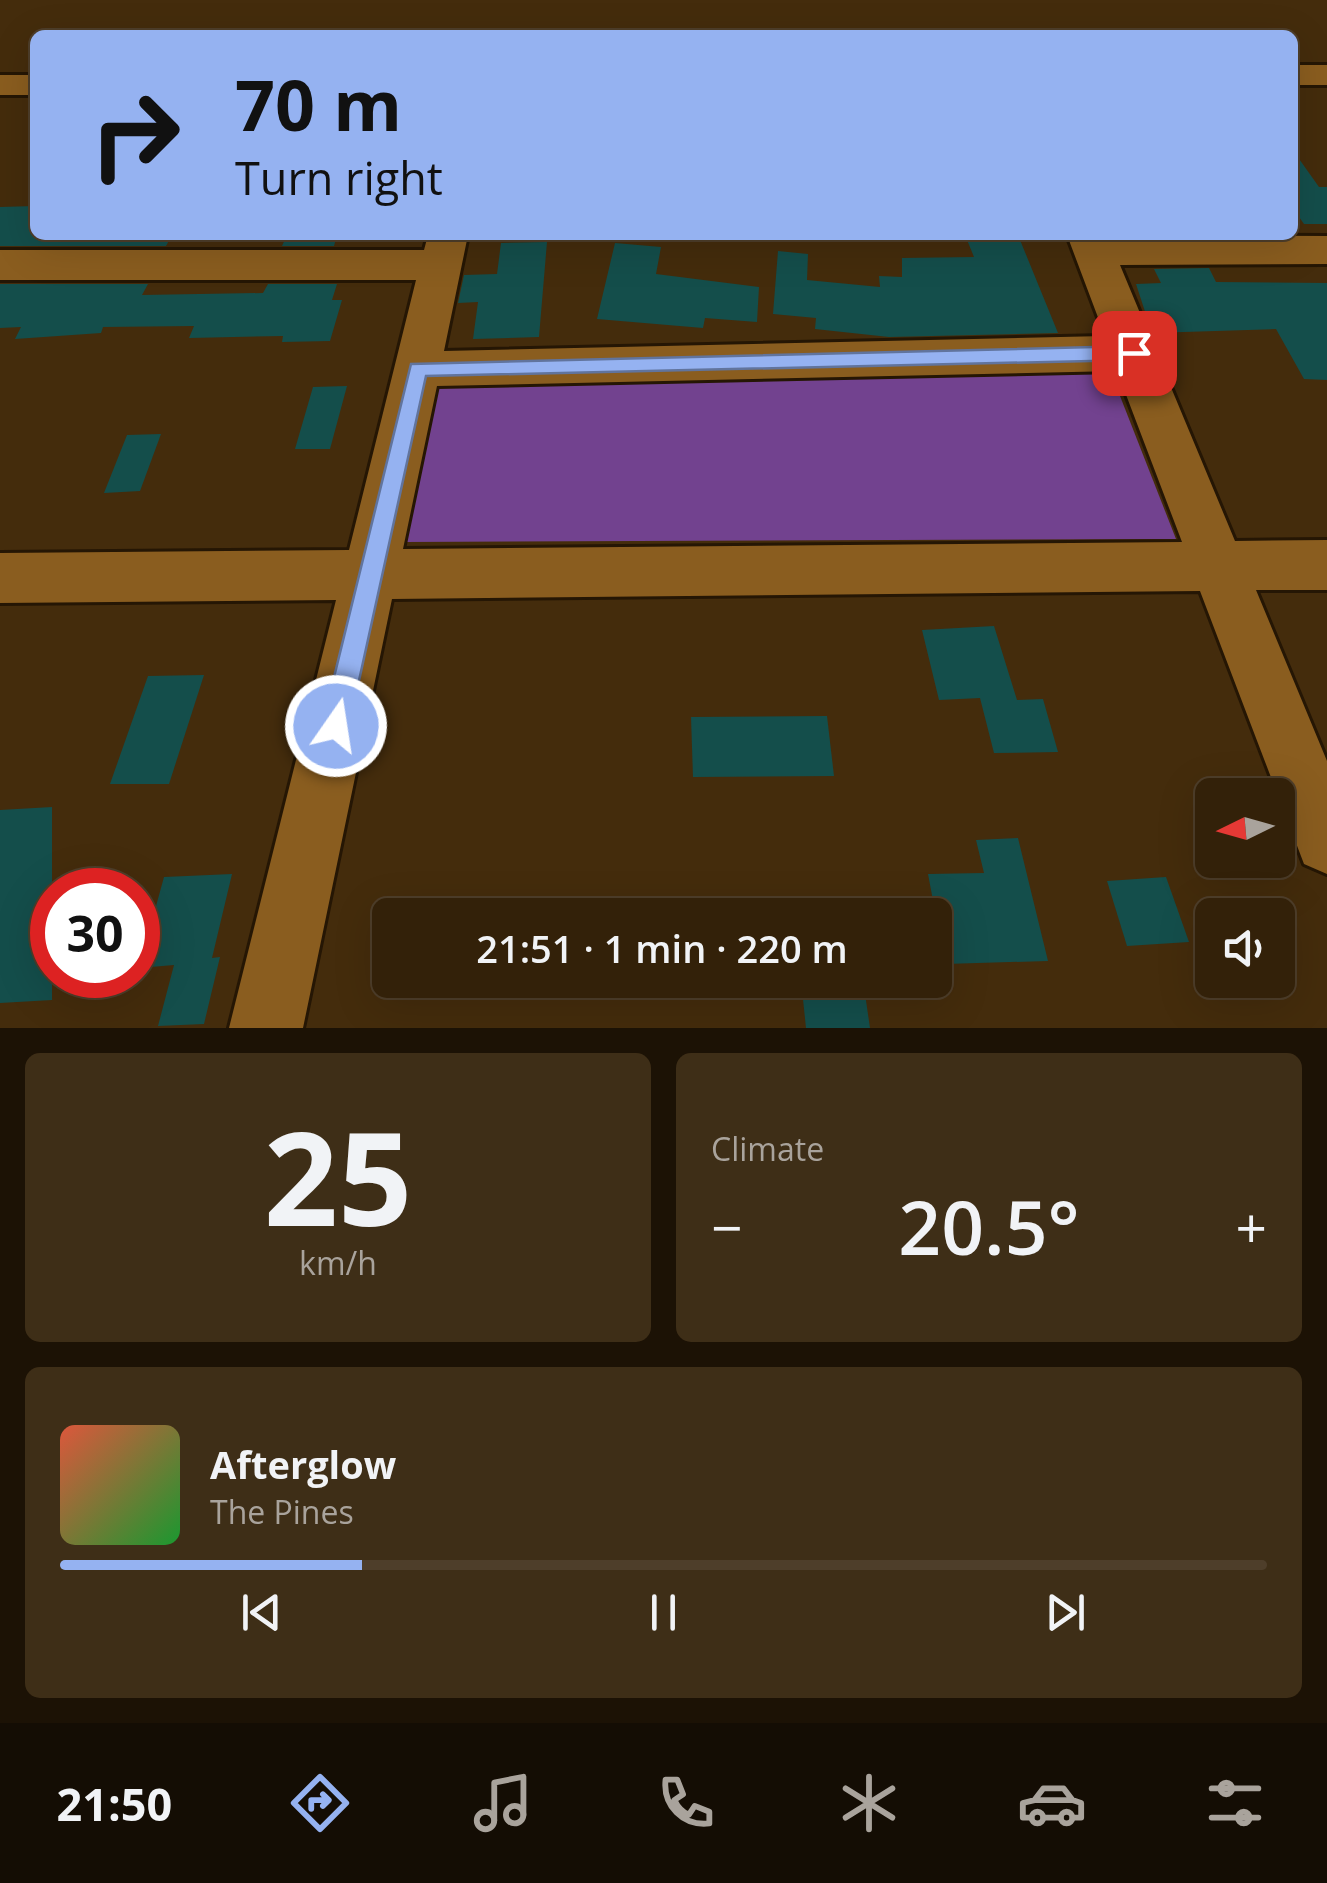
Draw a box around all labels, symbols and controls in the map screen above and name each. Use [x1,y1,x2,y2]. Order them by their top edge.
text: 70 m [235,56,402,152]
icon: right [70,70,200,200]
text: Turn right [235,147,443,208]
pin [1092,311,1177,396]
icon: arrive [1107,326,1162,381]
position arrow [284,674,388,778]
north arrow [1195,778,1295,878]
map controls [1195,778,1295,998]
speed limit sign: 30 [30,868,160,998]
button: sound [1195,898,1295,998]
text: 21:51 · 1 min · 220 m [476,922,848,974]
text: 25 [264,1087,412,1264]
text: Climate [711,1127,824,1170]
text: 20.5° [898,1175,1080,1277]
text: − [711,1189,742,1264]
text: + [1236,1189,1267,1264]
text: km/h [299,1241,377,1284]
text: Afterglow [210,1438,396,1490]
text: The Pines [210,1490,354,1533]
icon: previous [234,1585,289,1640]
icon: pause [636,1585,691,1640]
icon: next [1038,1585,1093,1640]
icon: directions [285,1768,355,1838]
icon: music [468,1768,538,1838]
icon: phone [651,1768,721,1838]
icon: climate [834,1768,904,1838]
icon: car [1017,1768,1087,1838]
icon: filters [1200,1768,1270,1838]
text: 21:50 [57,1773,172,1834]

